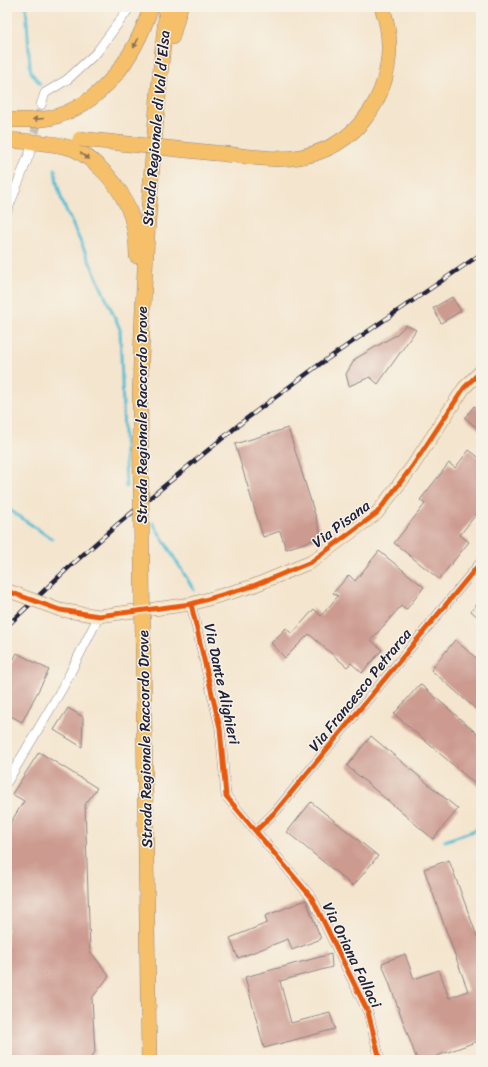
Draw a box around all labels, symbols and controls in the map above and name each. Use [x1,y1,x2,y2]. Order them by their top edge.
street label: Strada Regionale di Val d'Elsa [134,29,178,227]
one-way arrow [133,37,140,49]
one-way arrow [32,116,44,123]
one-way arrow [80,152,91,160]
street label: Strada Regionale Raccordo Drove [129,306,155,524]
street label: Via Pisana [306,493,376,555]
street label: Via Dante Alighieri [196,621,248,748]
street label: Via Francesco Petrarca [302,622,418,758]
street label: Strada Regionale Raccordo Drove [130,630,160,848]
street label: Via Oriana Fallaci [315,898,389,1013]

